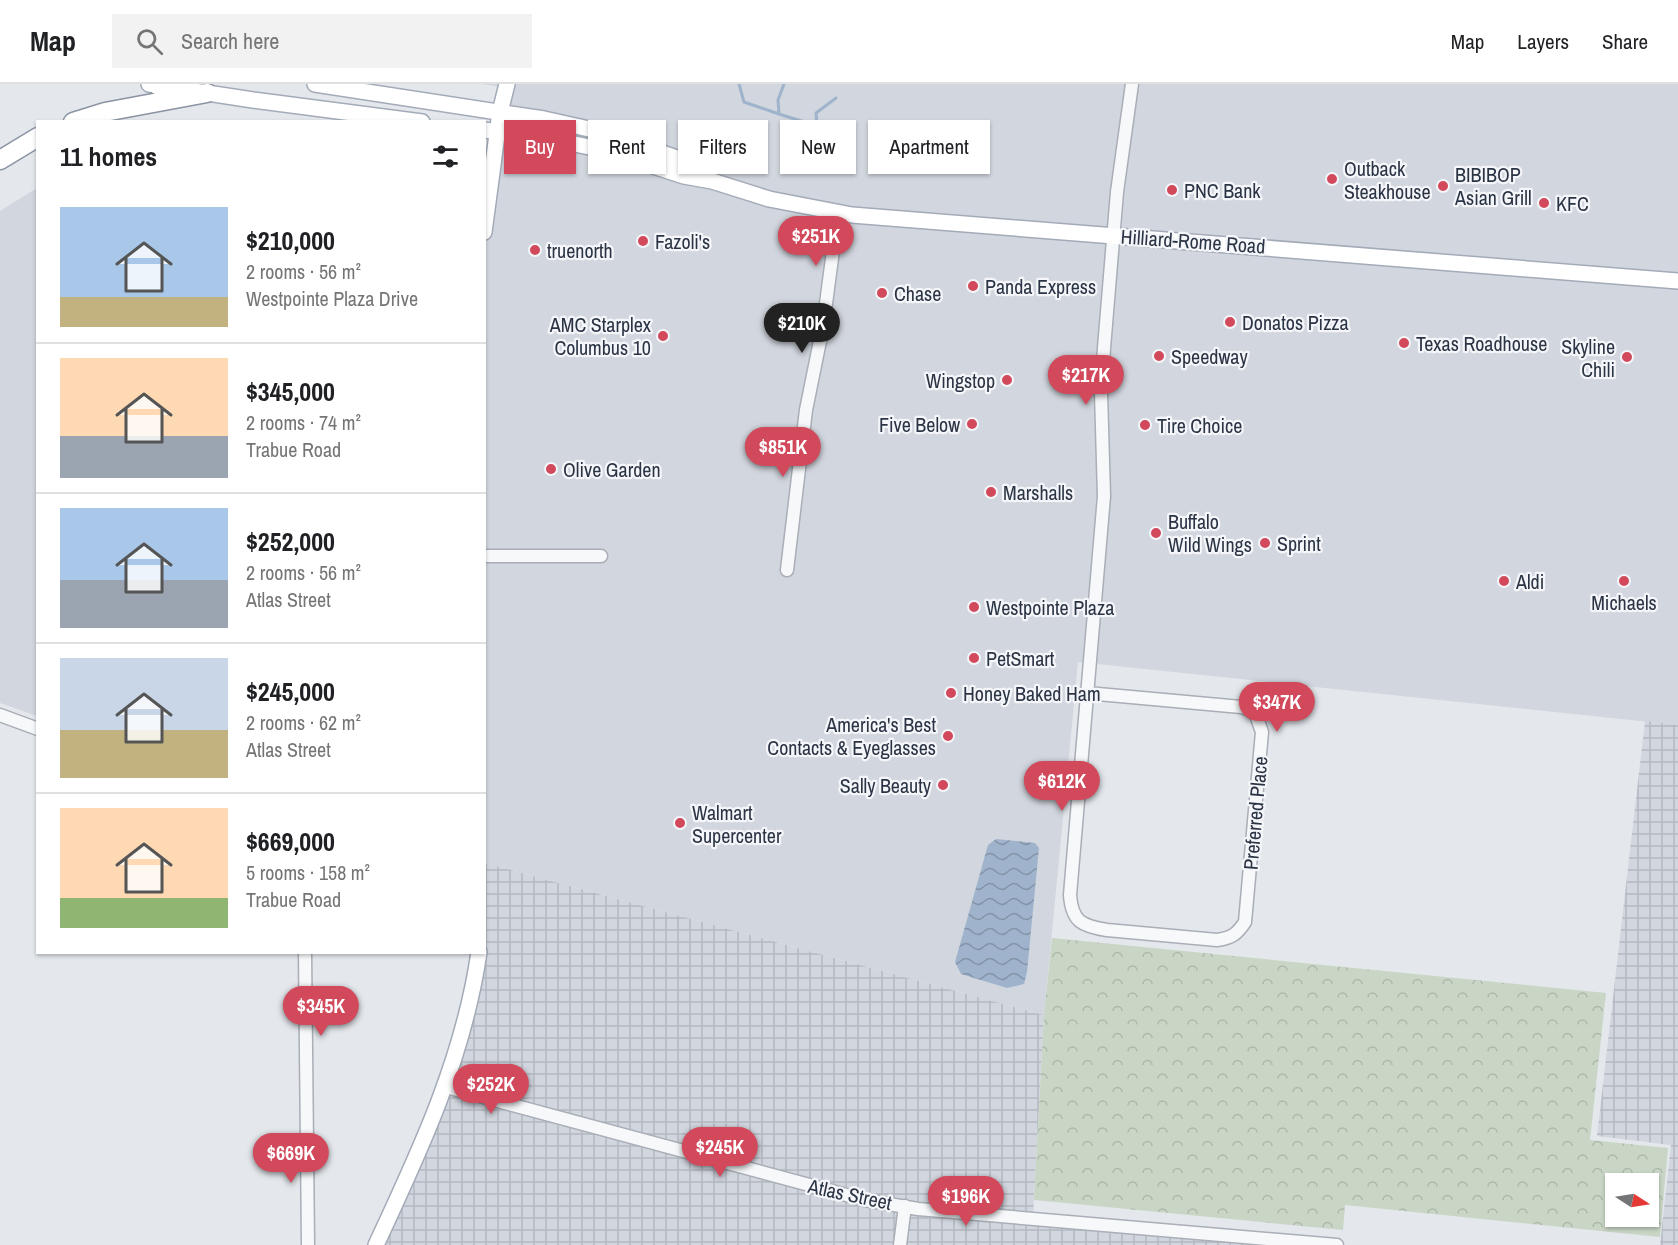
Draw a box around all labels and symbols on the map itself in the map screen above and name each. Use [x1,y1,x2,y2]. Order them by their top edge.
place label: Outback Steakhouse [1344,155,1431,205]
place label: BIBIBOP Asian Grill [1454,161,1532,211]
marker: Outback Steakhouse [1325,172,1339,186]
place label: PNC Bank [1184,177,1261,204]
marker: BIBIBOP Asian Grill [1436,179,1450,193]
marker: PNC Bank [1165,183,1179,197]
place label: KFC [1556,190,1589,217]
marker: KFC [1537,196,1551,210]
pin: $251K [774,216,858,267]
street label: Hilliard-Rome Road [1120,222,1266,260]
place label: Fazoli's [655,228,710,255]
marker: Fazoli's [636,234,650,248]
place label: truenorth [547,237,613,264]
marker: truenorth [528,243,542,257]
place label: Panda Express [985,273,1096,300]
marker: Panda Express [966,279,980,293]
place label: Chase [894,280,941,307]
marker: Chase [875,286,889,300]
pin: $210K [760,303,844,354]
place label: Donatos Pizza [1242,309,1349,336]
place label: AMC Starplex Columbus 10 [549,311,652,361]
marker: Donatos Pizza [1223,315,1237,329]
marker: AMC Starplex Columbus 10 [656,329,670,343]
place label: Texas Roadhouse [1416,330,1547,357]
place label: Skyline Chili [1561,333,1615,383]
marker: Texas Roadhouse [1397,336,1411,350]
place label: Speedway [1171,343,1248,370]
marker: Speedway [1152,349,1166,363]
marker: Skyline Chili [1620,350,1634,364]
pin: $217K [1044,355,1128,406]
place label: Wingstop [926,367,995,394]
marker: Wingstop [1000,373,1014,387]
place label: Five Below [879,411,960,438]
place label: Tire Choice [1157,412,1242,439]
marker: Five Below [965,417,979,431]
marker: Tire Choice [1138,418,1152,432]
pin: $851K [741,427,825,478]
place label: Olive Garden [563,456,661,483]
marker: Olive Garden [544,462,558,476]
place label: Marshalls [1003,479,1073,506]
marker: Marshalls [984,485,998,499]
place label: Buffalo Wild Wings [1168,508,1252,558]
marker: Buffalo Wild Wings [1149,526,1163,540]
place label: Sprint [1277,530,1321,557]
marker: Sprint [1258,536,1272,550]
place label: Aldi [1515,568,1544,595]
marker: Aldi [1497,574,1511,588]
marker: Michaels [1617,574,1631,588]
place label: Michaels [1591,589,1657,616]
place label: Westpointe Plaza [986,594,1114,621]
marker: Westpointe Plaza [967,600,981,614]
place label: PetSmart [986,645,1055,672]
marker: PetSmart [967,651,981,665]
place label: Honey Baked Ham [963,680,1101,707]
pin: $347K [1235,682,1319,733]
marker: Honey Baked Ham [944,686,958,700]
place label: America's Best Contacts & Eyeglasses [767,711,936,761]
marker: America's Best Contacts & Eyeglasses [941,729,955,743]
street label: Preferred Place [1237,755,1273,871]
pin: $612K [1020,761,1104,812]
place label: Sally Beauty [840,772,932,799]
marker: Sally Beauty [936,778,950,792]
place label: Walmart Supercenter [692,799,782,849]
marker: Walmart Supercenter [673,816,687,830]
pin: $345K [279,986,363,1037]
pin: $252K [449,1064,533,1115]
pin: $245K [678,1127,762,1178]
pin: $669K [249,1133,333,1184]
street label: Atlas Street [805,1172,895,1216]
north arrow [1605,1173,1659,1227]
pin: $196K [924,1176,1008,1227]

